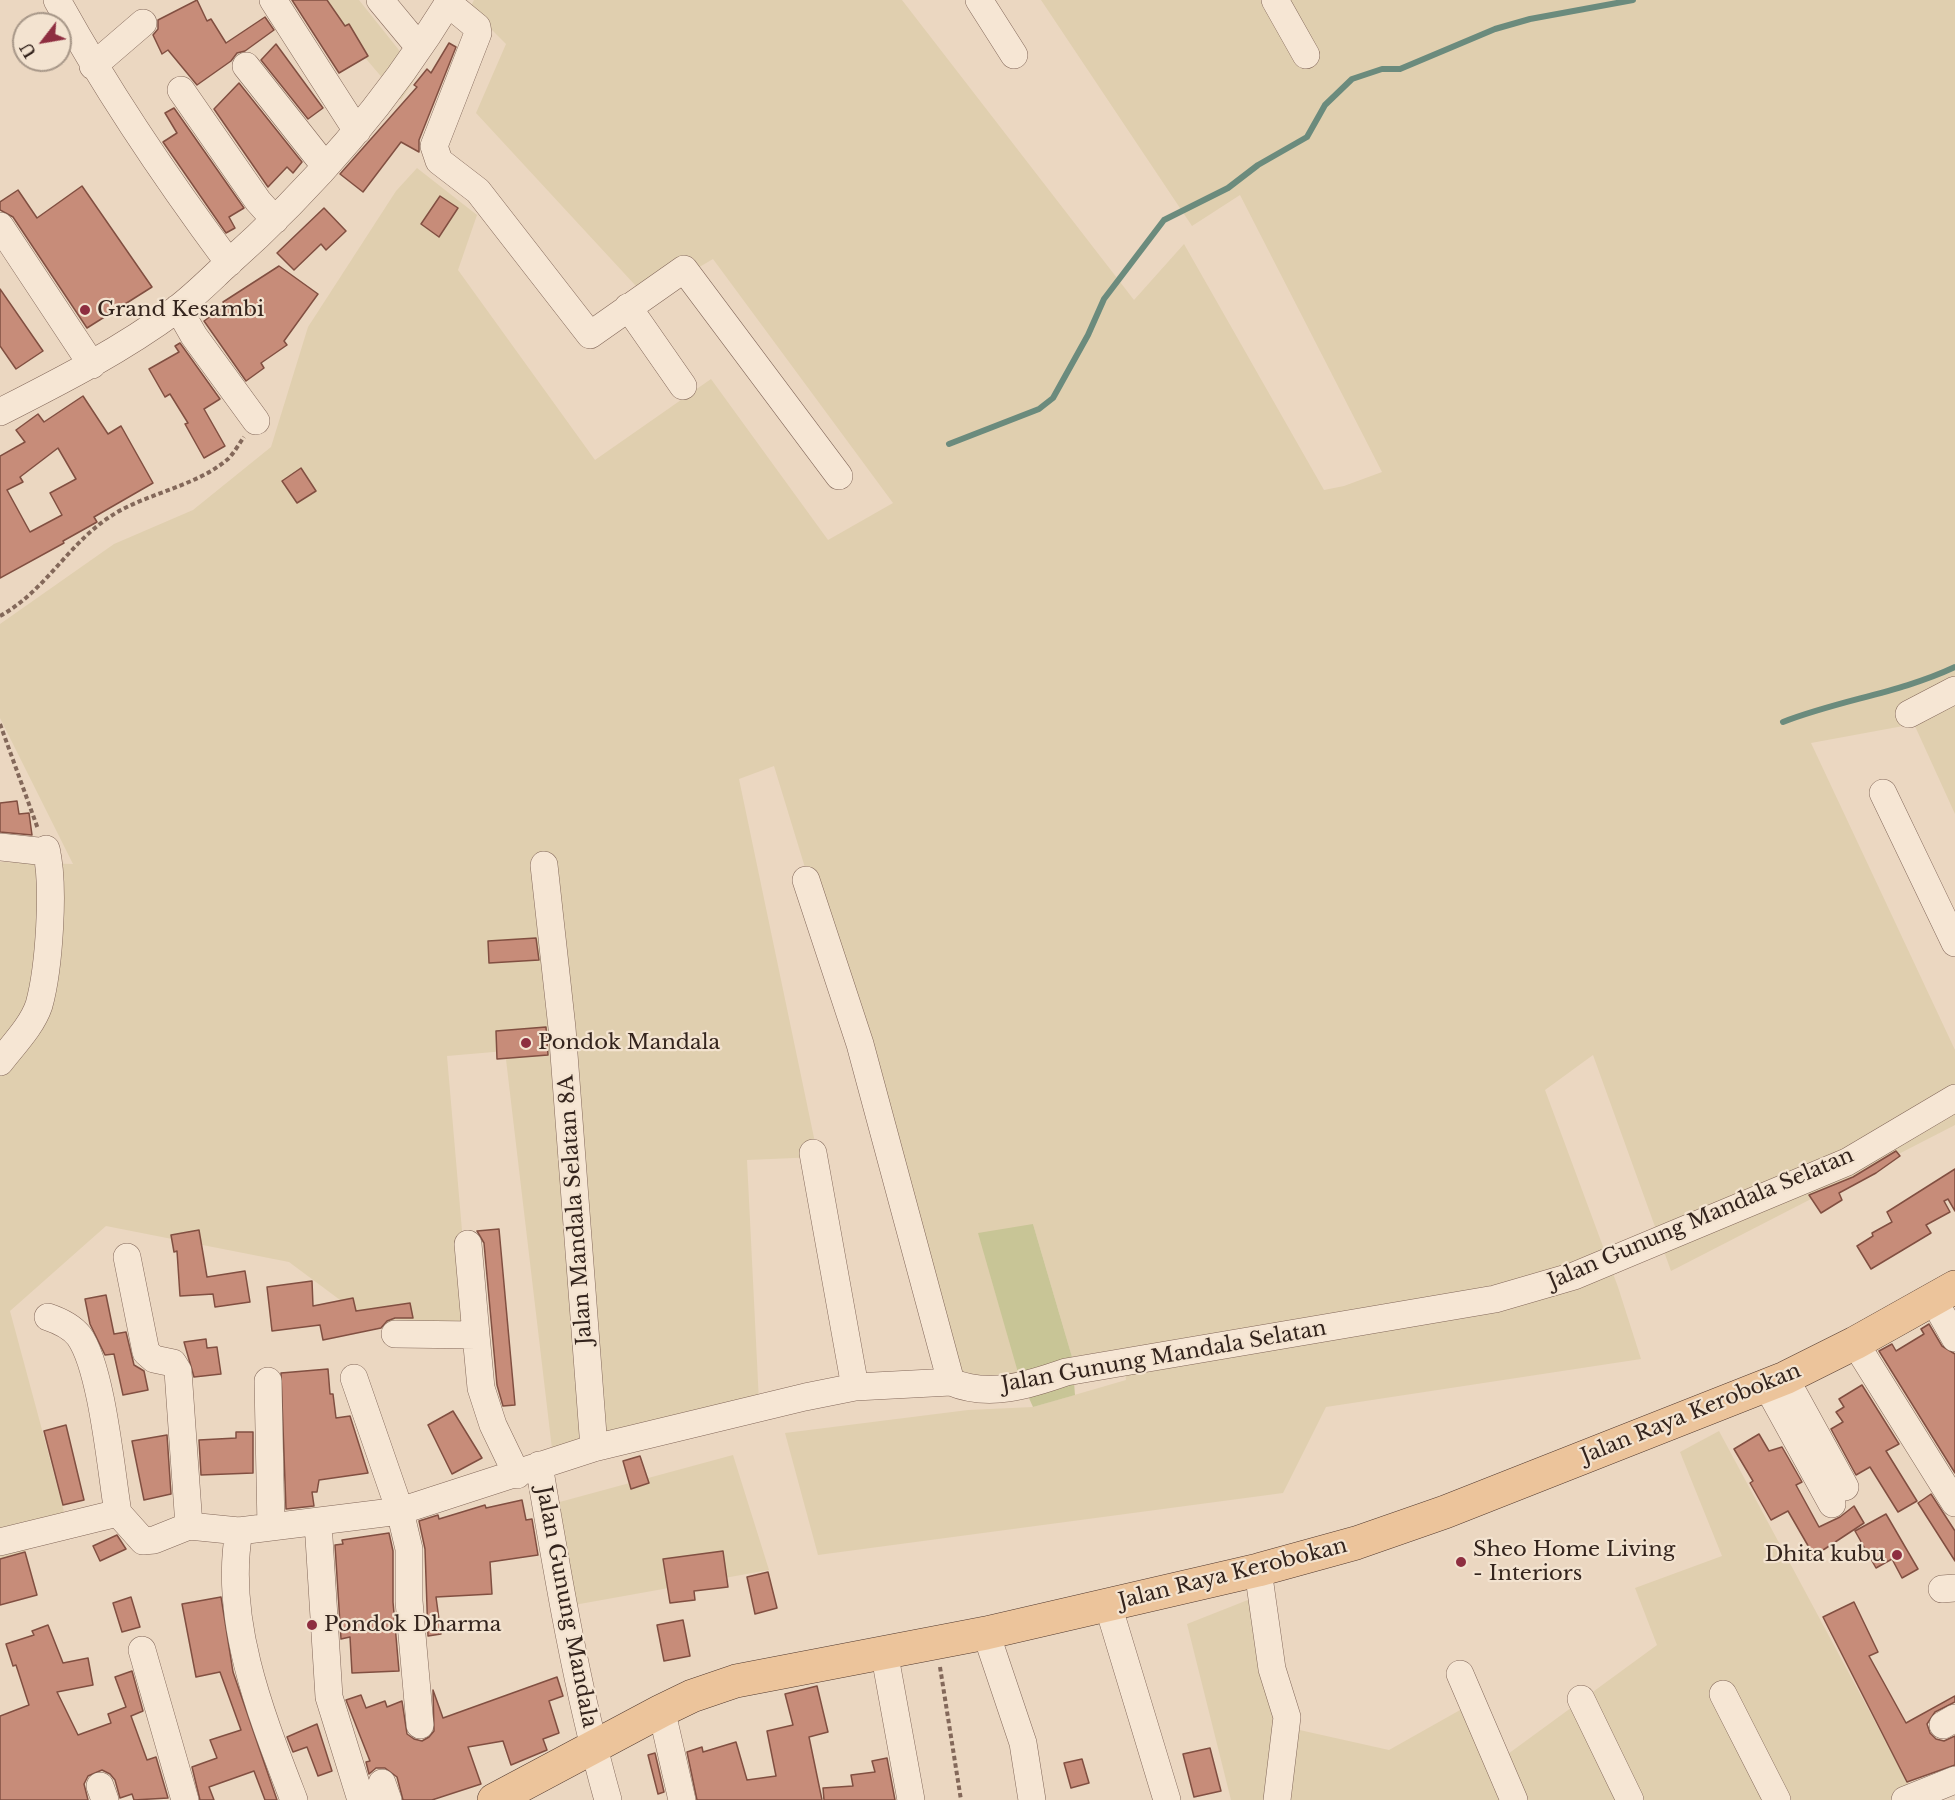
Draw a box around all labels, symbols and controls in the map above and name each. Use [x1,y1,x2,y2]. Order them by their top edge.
north arrow [12,12,72,72]
text: U [16,39,40,61]
place label: Grand Kesambi [97,297,264,323]
marker: Grand Kesambi [78,303,92,317]
place label: Pondok Mandala [538,1030,720,1056]
marker: Pondok Mandala [519,1036,533,1050]
street label: Jalan Mandala Selatan 8A [554,1074,598,1346]
street label: Jalan Gunung Mandala Selatan [1544,1143,1858,1295]
street label: Jalan Gunung Mandala Selatan [1000,1316,1328,1398]
street label: Jalan Raya Kerobokan [1577,1358,1805,1470]
street label: Jalan Gunung Mandala [530,1484,602,1730]
street label: Jalan Raya Kerobokan [1116,1533,1350,1615]
place label: Sheo Home Living - Interiors [1473,1537,1675,1587]
place label: Dhita kubu [1765,1542,1885,1568]
marker: Dhita kubu [1890,1548,1904,1562]
marker: Sheo Home Living - Interiors [1454,1555,1468,1569]
place label: Pondok Dharma [324,1612,501,1638]
marker: Pondok Dharma [305,1618,319,1632]

